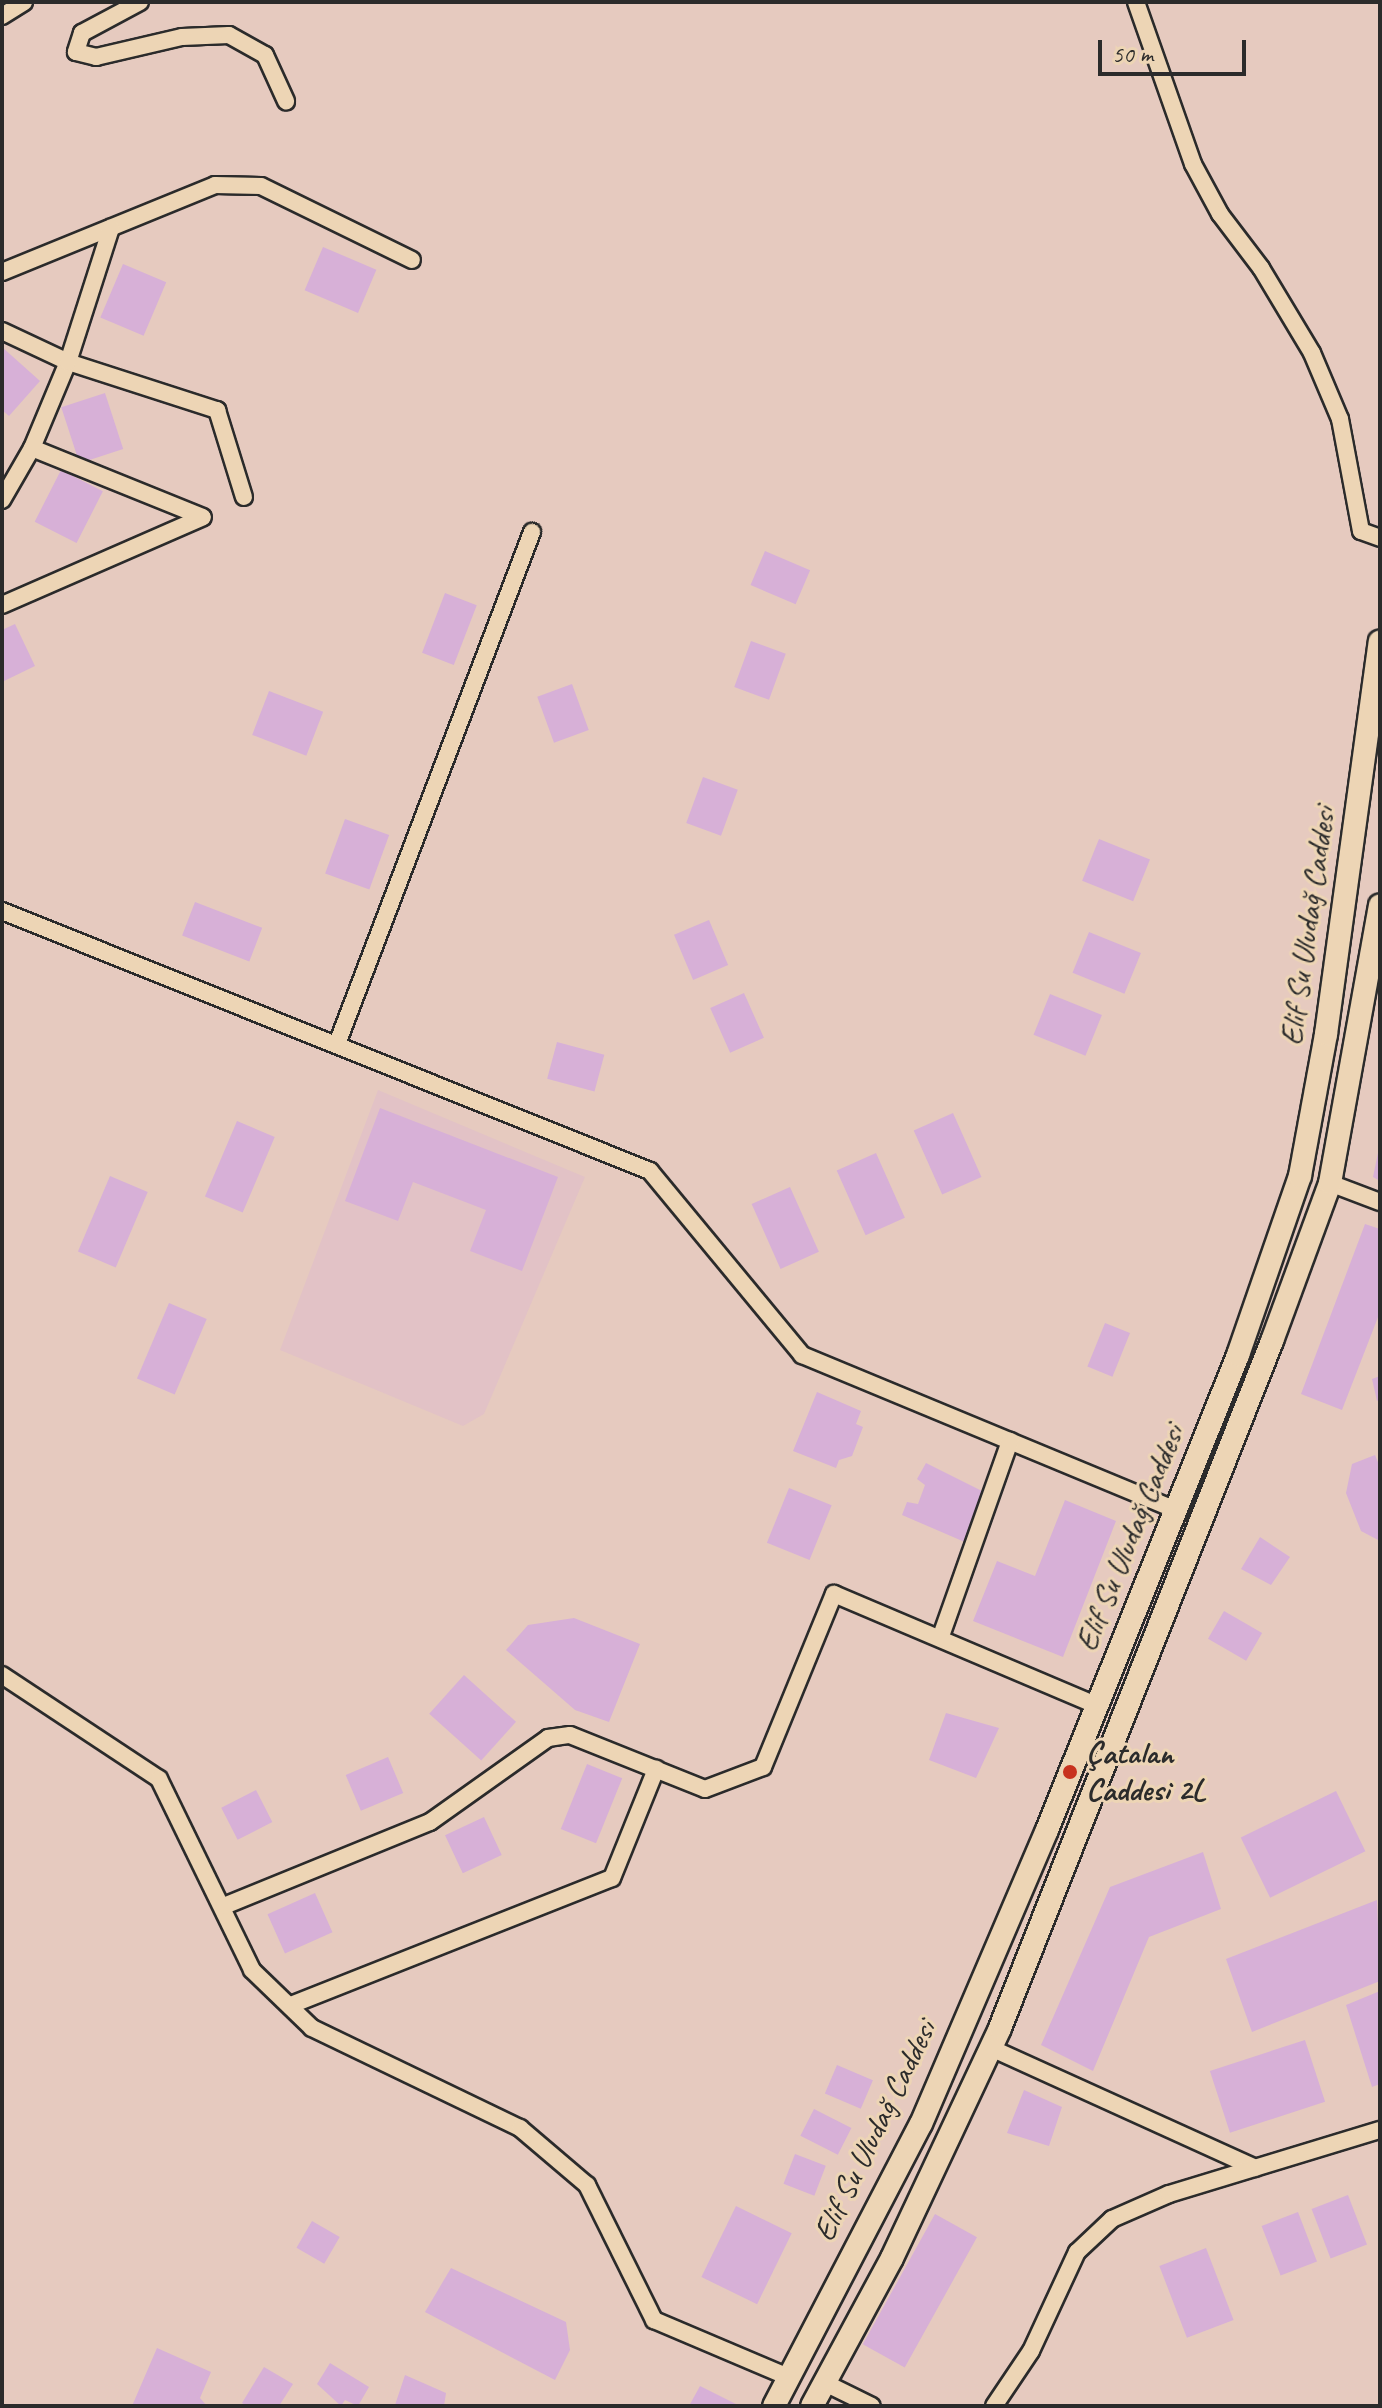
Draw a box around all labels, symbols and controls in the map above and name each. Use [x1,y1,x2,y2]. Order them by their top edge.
scale bar [1102,24,1250,74]
text: 50 m [1112,39,1153,69]
street label: Elif Su Uludağ Caddesi [1272,805,1344,1047]
street label: Elif Su Uludağ Caddesi [1067,1420,1193,1656]
place label: Çatalan Caddesi 2L [1086,1735,1205,1810]
marker: Çatalan Caddesi 2L [1061,1763,1079,1781]
street label: Elif Su Uludağ Caddesi [805,2015,945,2247]

